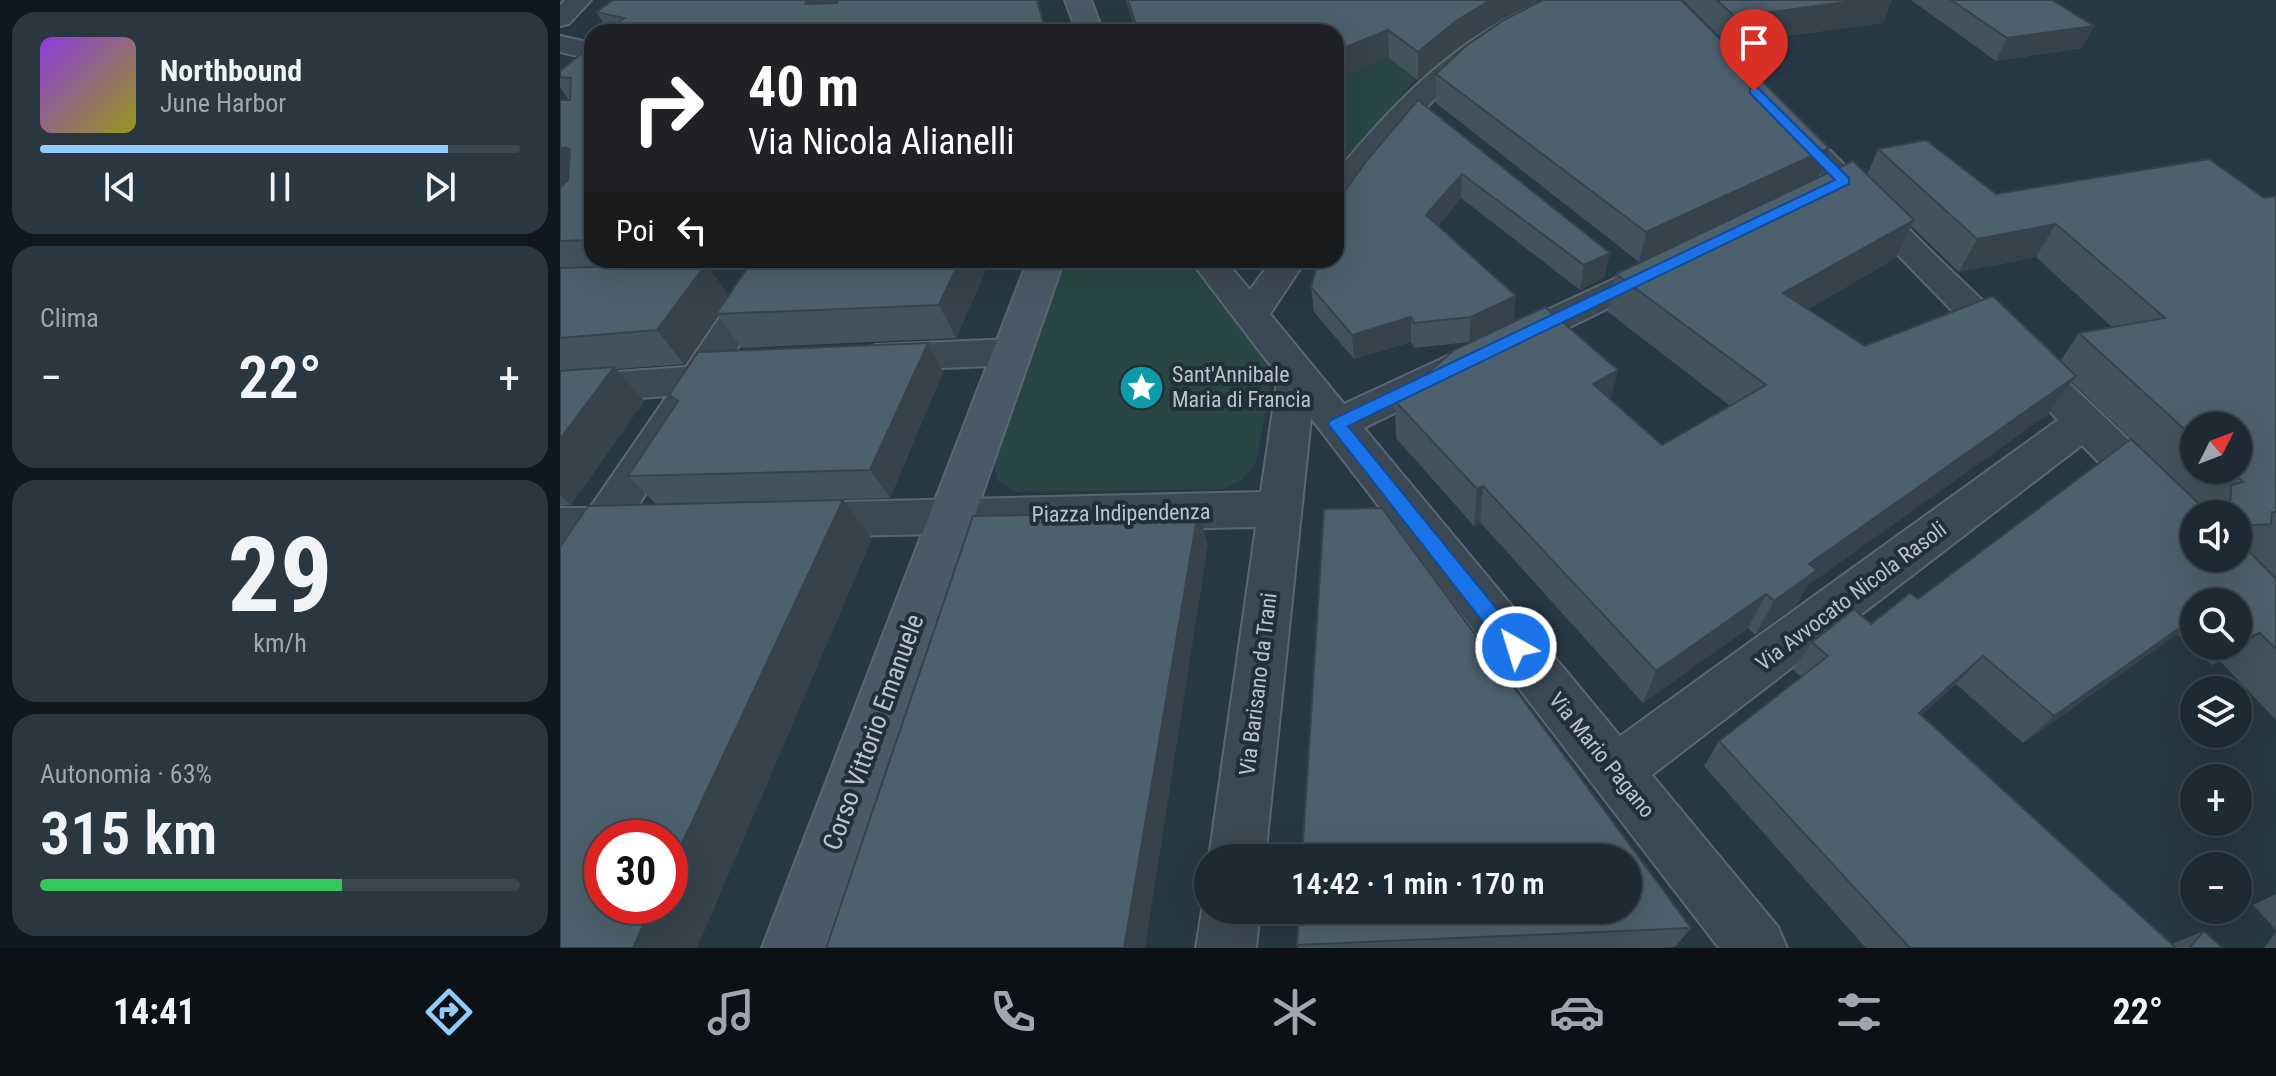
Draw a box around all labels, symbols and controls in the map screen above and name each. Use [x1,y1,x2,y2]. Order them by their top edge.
pin [1720,9,1788,91]
icon: arrive [1732,21,1776,65]
text: Northbound [160,53,302,88]
text: 40 m [748,54,859,120]
icon: right [616,56,720,160]
text: June Harbor [160,88,286,118]
text: Via Nicola Alianelli [748,121,1015,163]
icon: previous [98,165,142,209]
icon: pause [258,165,302,209]
icon: next [418,165,462,209]
icon: left [670,208,714,252]
text: Poi [616,213,654,248]
text: Clima [40,303,99,333]
text: 22° [238,342,322,413]
text: − [40,352,62,404]
text: + [498,352,520,404]
place label: Sant'Annibale Maria di Francia [1172,362,1311,412]
place icon: Sant'Annibale Maria di Francia [1117,363,1165,411]
north arrow [2180,412,2252,484]
map controls [2180,412,2252,924]
street label: Piazza Indipendenza [1031,499,1211,527]
button: sound [2180,500,2252,572]
text: 29 [227,515,333,636]
street label: Via Avvocato Nicola Rasoli [1751,516,1951,676]
button: search [2180,588,2252,660]
street label: Via Barisano da Trani [1234,591,1282,777]
position arrow [1474,605,1558,689]
street label: Corso Vittorio Emanuele [816,610,930,854]
text: km/h [253,628,307,658]
button: layers [2180,676,2252,748]
street label: Via Mario Pagano [1544,687,1660,823]
text: Autonomia · 63% [40,759,212,789]
button: + [2180,764,2252,836]
text: 315 km [40,798,217,869]
speed limit sign: 30 [584,820,688,924]
button: − [2180,852,2252,924]
text: 14:42 · 1 min · 170 m [1291,866,1545,901]
icon: directions [421,984,477,1040]
icon: music [703,984,759,1040]
icon: phone [985,984,1041,1040]
icon: climate [1267,984,1323,1040]
icon: car [1549,984,1605,1040]
icon: filters [1831,984,1887,1040]
text: 14:41 [113,991,196,1033]
text: 22° [2113,991,2163,1033]

